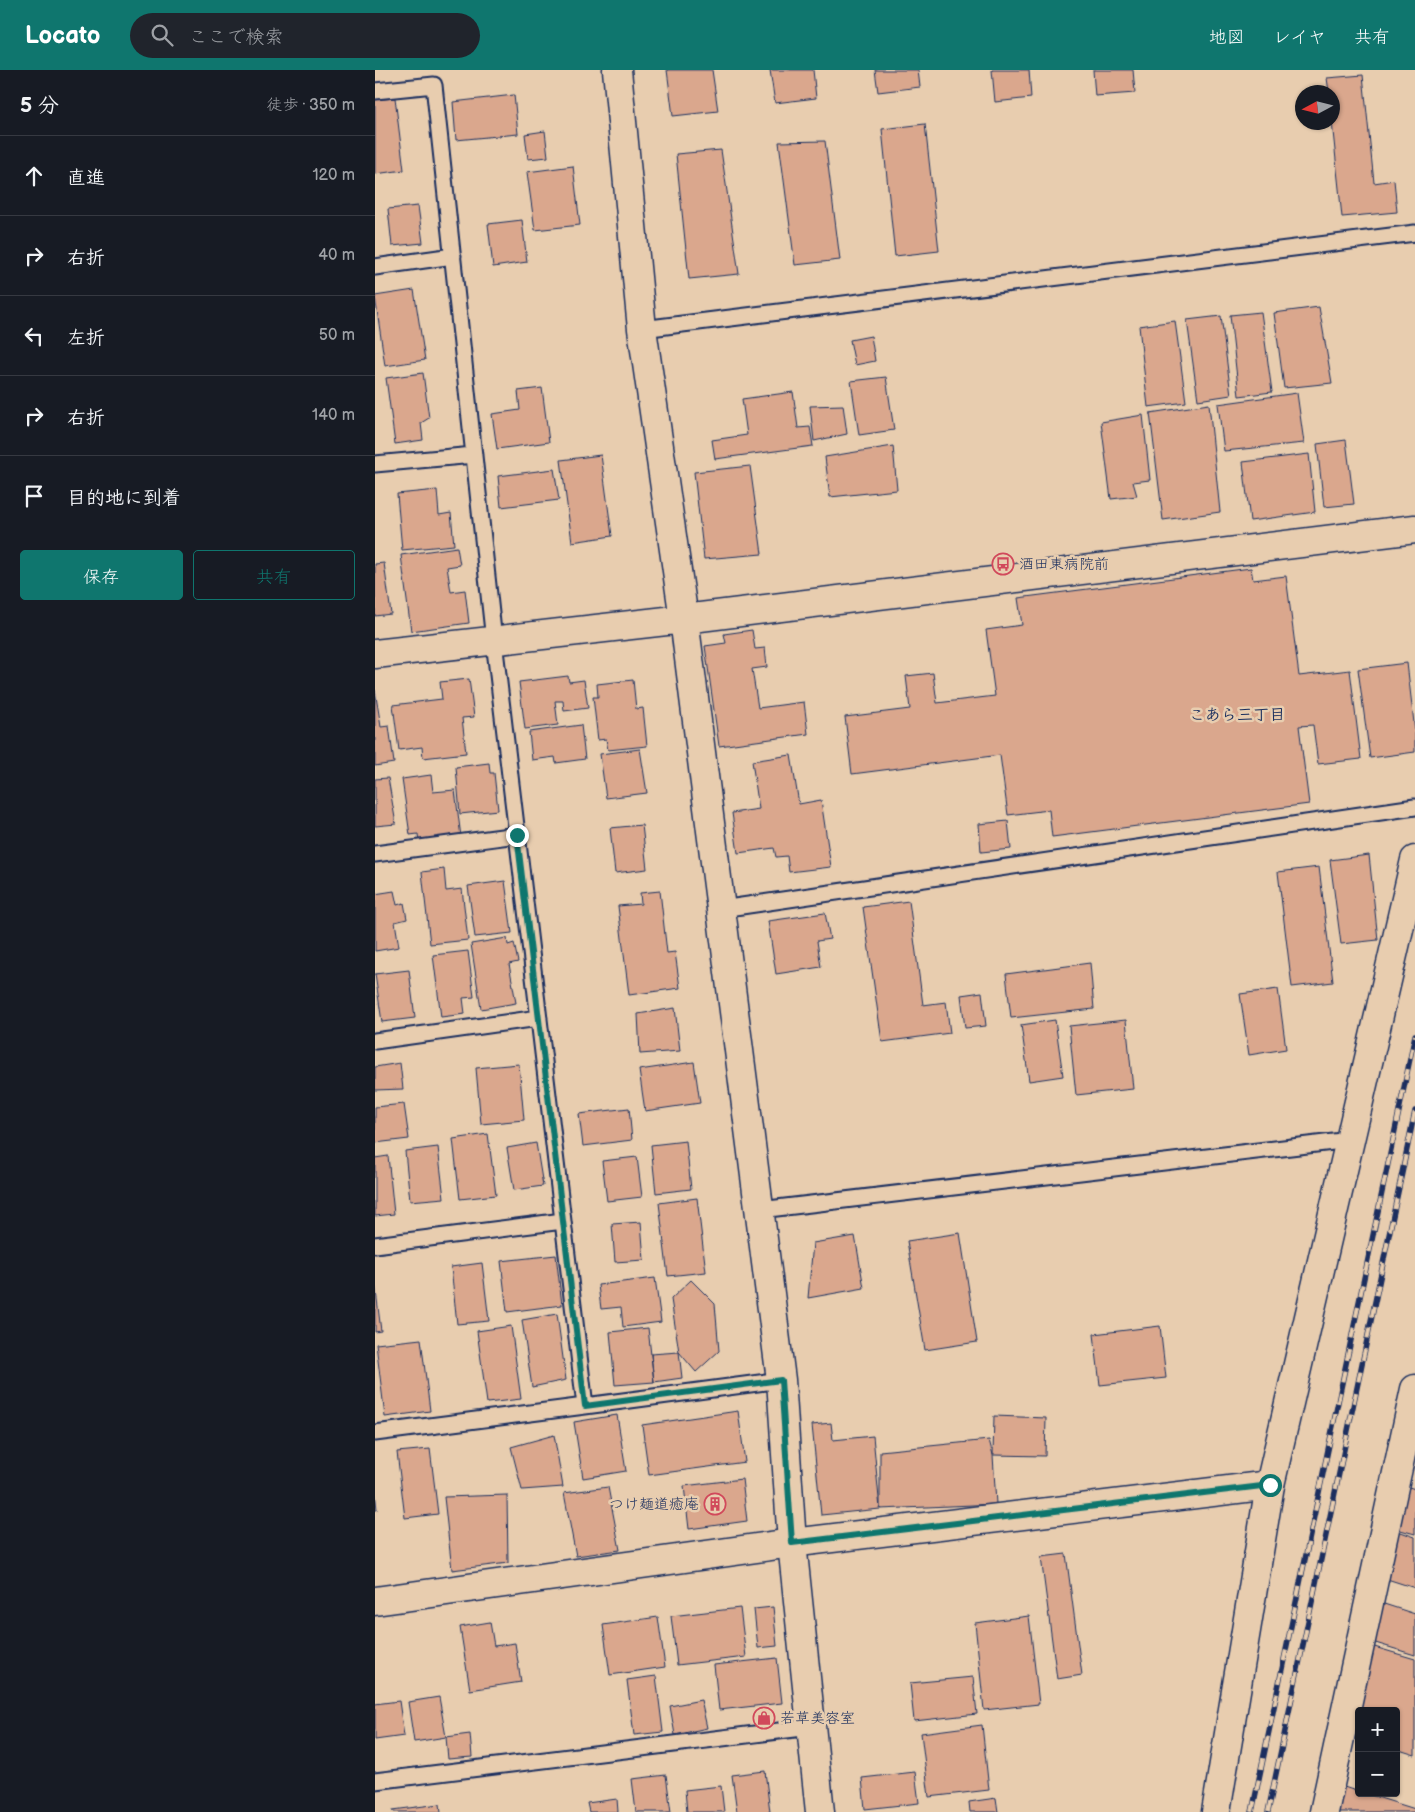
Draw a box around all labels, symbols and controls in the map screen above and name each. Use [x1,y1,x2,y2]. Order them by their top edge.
search box [130,13,480,58]
text: Locato [25,21,100,50]
icon: search [148,21,176,49]
text: ここで検索 [188,26,283,49]
text: 地図 [1209,27,1245,48]
text: レイヤ [1273,27,1326,48]
text: 共有 [1354,27,1390,48]
north arrow [1295,85,1340,130]
text: 5 分 [20,93,59,118]
text: 徒歩 · 350 m [267,96,355,115]
icon: ahead [20,162,48,190]
text: 120 m [312,166,355,185]
text: 直進 [67,167,105,190]
icon: right [20,242,48,270]
text: 40 m [318,246,355,265]
text: 右折 [67,247,105,270]
icon: left [20,322,48,350]
text: 50 m [319,326,355,345]
text: 左折 [67,327,105,350]
icon: right [20,402,48,430]
text: 140 m [312,406,355,425]
text: 右折 [67,407,105,430]
icon: arrive [20,482,48,510]
text: 目的地に到着 [67,487,181,510]
button: 保存 [20,550,183,600]
button: 共有 [193,550,355,600]
bus stop icon: 酒田東病院前 [991,552,1015,576]
place label: 酒田東病院前 [1019,555,1109,574]
district label: こあら三丁目 [1189,706,1285,725]
route end [506,824,529,847]
route start [1259,1474,1282,1497]
building icon: つけ麺道癒庵 [703,1492,727,1516]
place label: つけ麺道癒庵 [609,1495,699,1514]
shop icon: 若草美容室 [752,1706,776,1730]
map controls [1355,1707,1400,1797]
button: + [1355,1707,1400,1752]
place label: 若草美容室 [780,1709,855,1728]
button: − [1355,1752,1400,1797]

